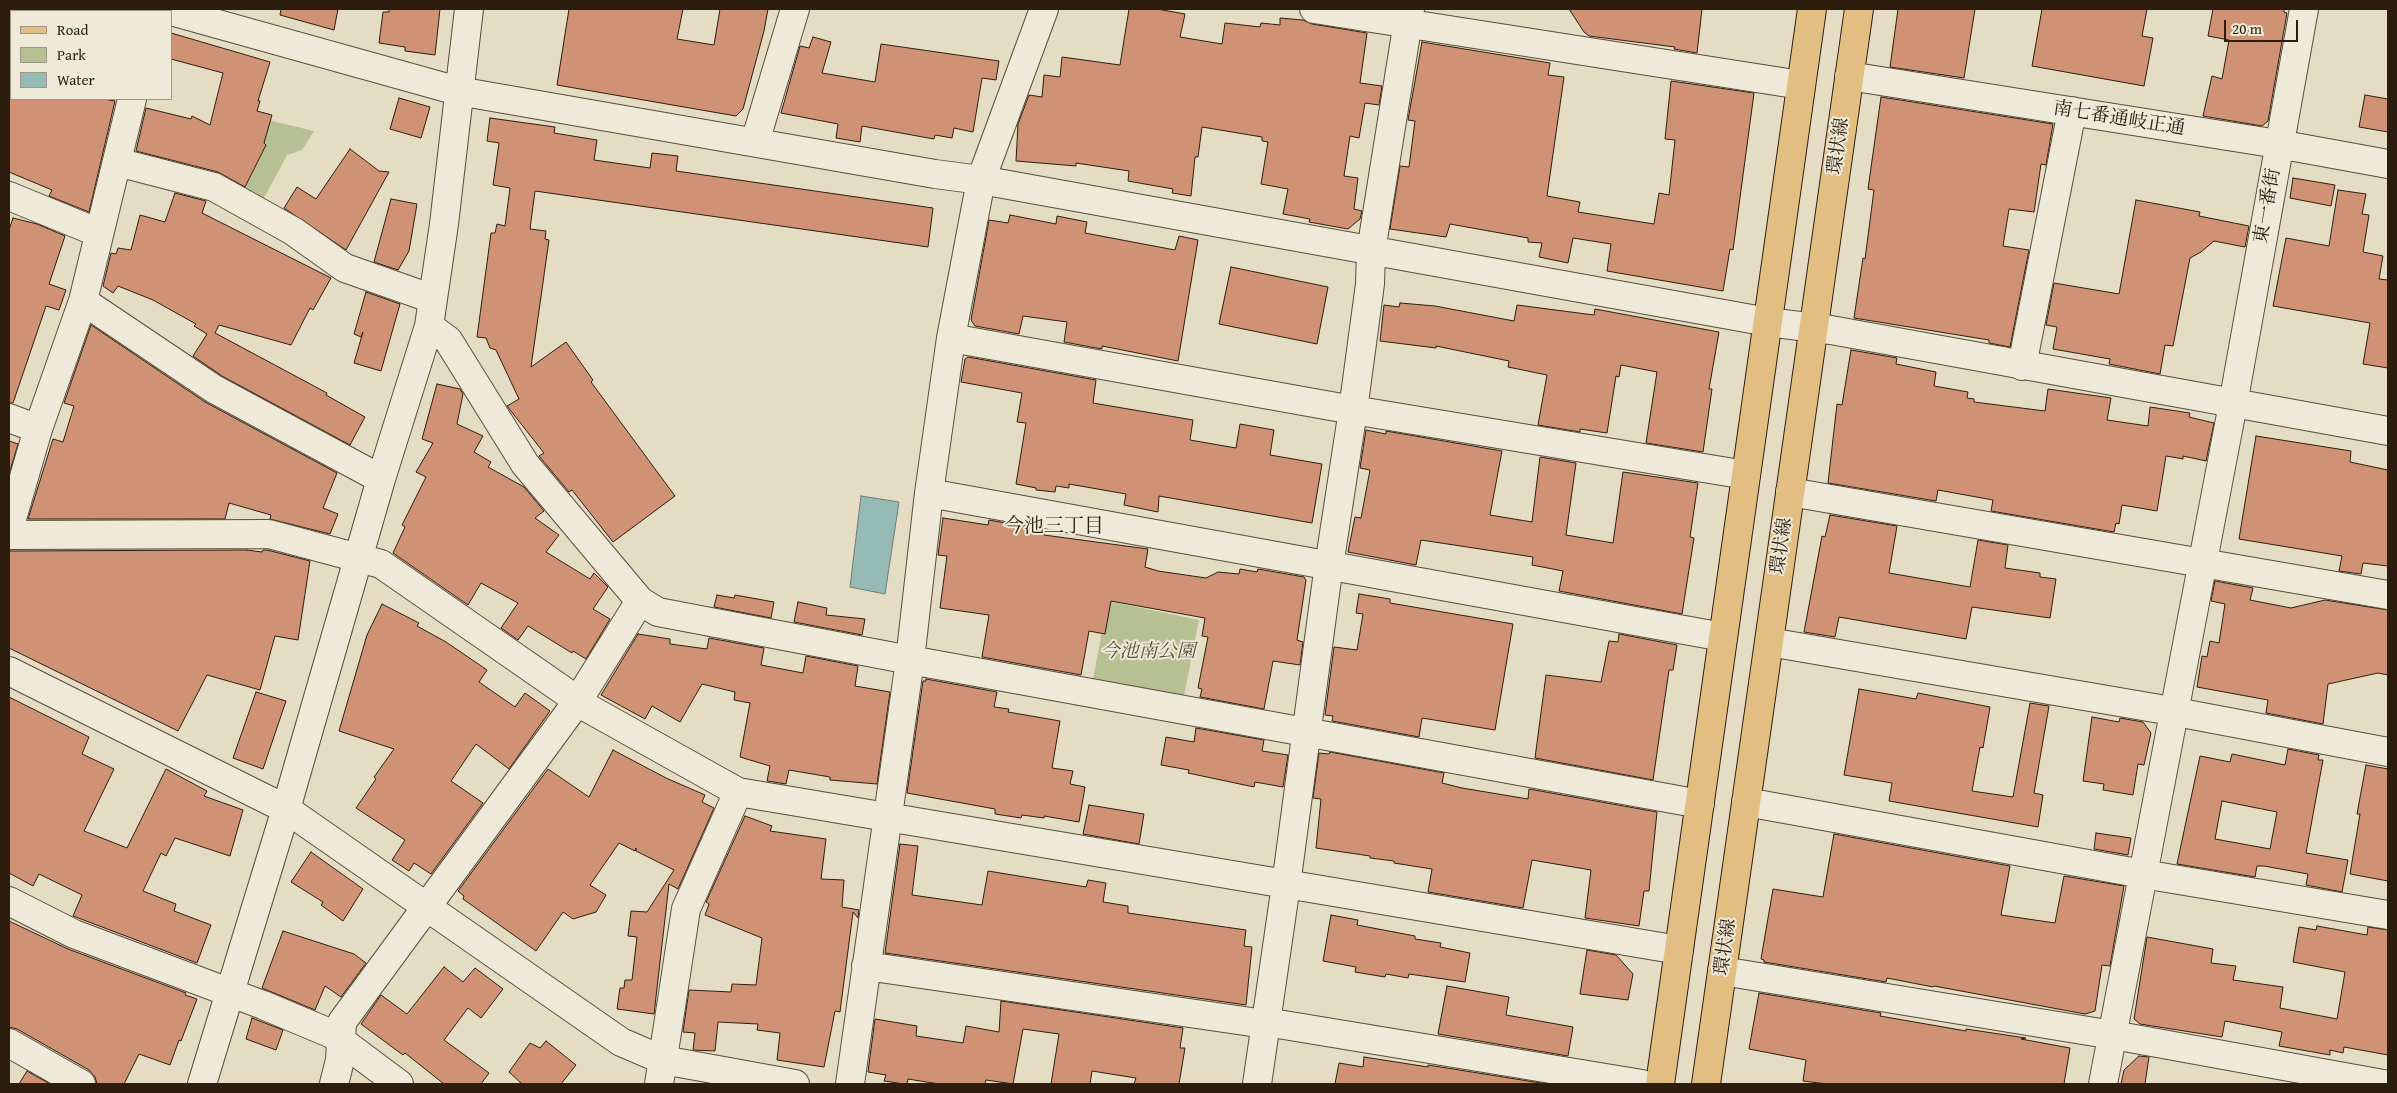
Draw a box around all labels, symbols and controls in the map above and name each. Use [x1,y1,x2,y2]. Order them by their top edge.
legend [10,10,172,100]
scale bar [2227,10,2301,42]
text: 20 m [2232,18,2262,39]
text: Road [57,19,88,40]
text: Park [57,44,86,65]
text: Water [57,69,95,90]
street label: 南七番通岐正通 [2052,97,2186,141]
street label: 環状線 [1824,116,1854,176]
street label: 東一番街 [2250,167,2286,245]
district label: 今池三丁目 [1004,515,1104,539]
street label: 環状線 [1767,516,1797,576]
park label: 今池南公園 [1101,641,1195,663]
street label: 環状線 [1711,917,1741,977]

